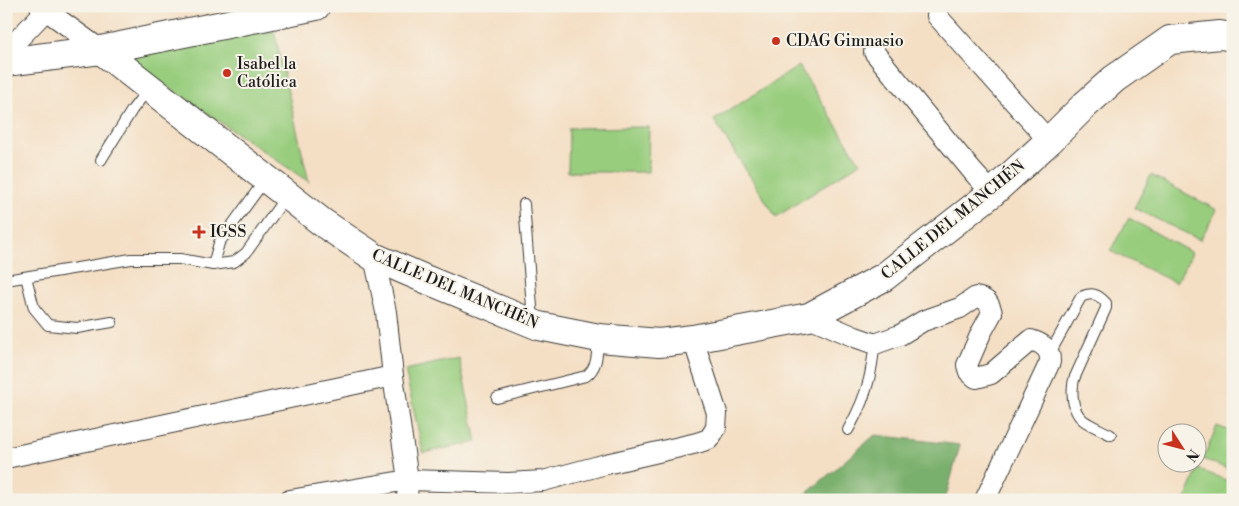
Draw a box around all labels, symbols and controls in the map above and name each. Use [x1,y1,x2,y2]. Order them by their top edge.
place label: CDAG Gimnasio [786,31,904,51]
marker: CDAG Gimnasio [770,35,782,47]
place label: Isabel la Católica [237,54,298,92]
marker: Isabel la Católica [221,67,233,79]
street label: CALLE DEL MANCHÉN [876,154,1029,284]
place label: IGSS [210,222,246,242]
marker: IGSS [192,225,206,239]
street label: CALLE DEL MANCHÉN [369,243,542,333]
north arrow [1156,424,1206,474]
text: N [1181,445,1202,465]

